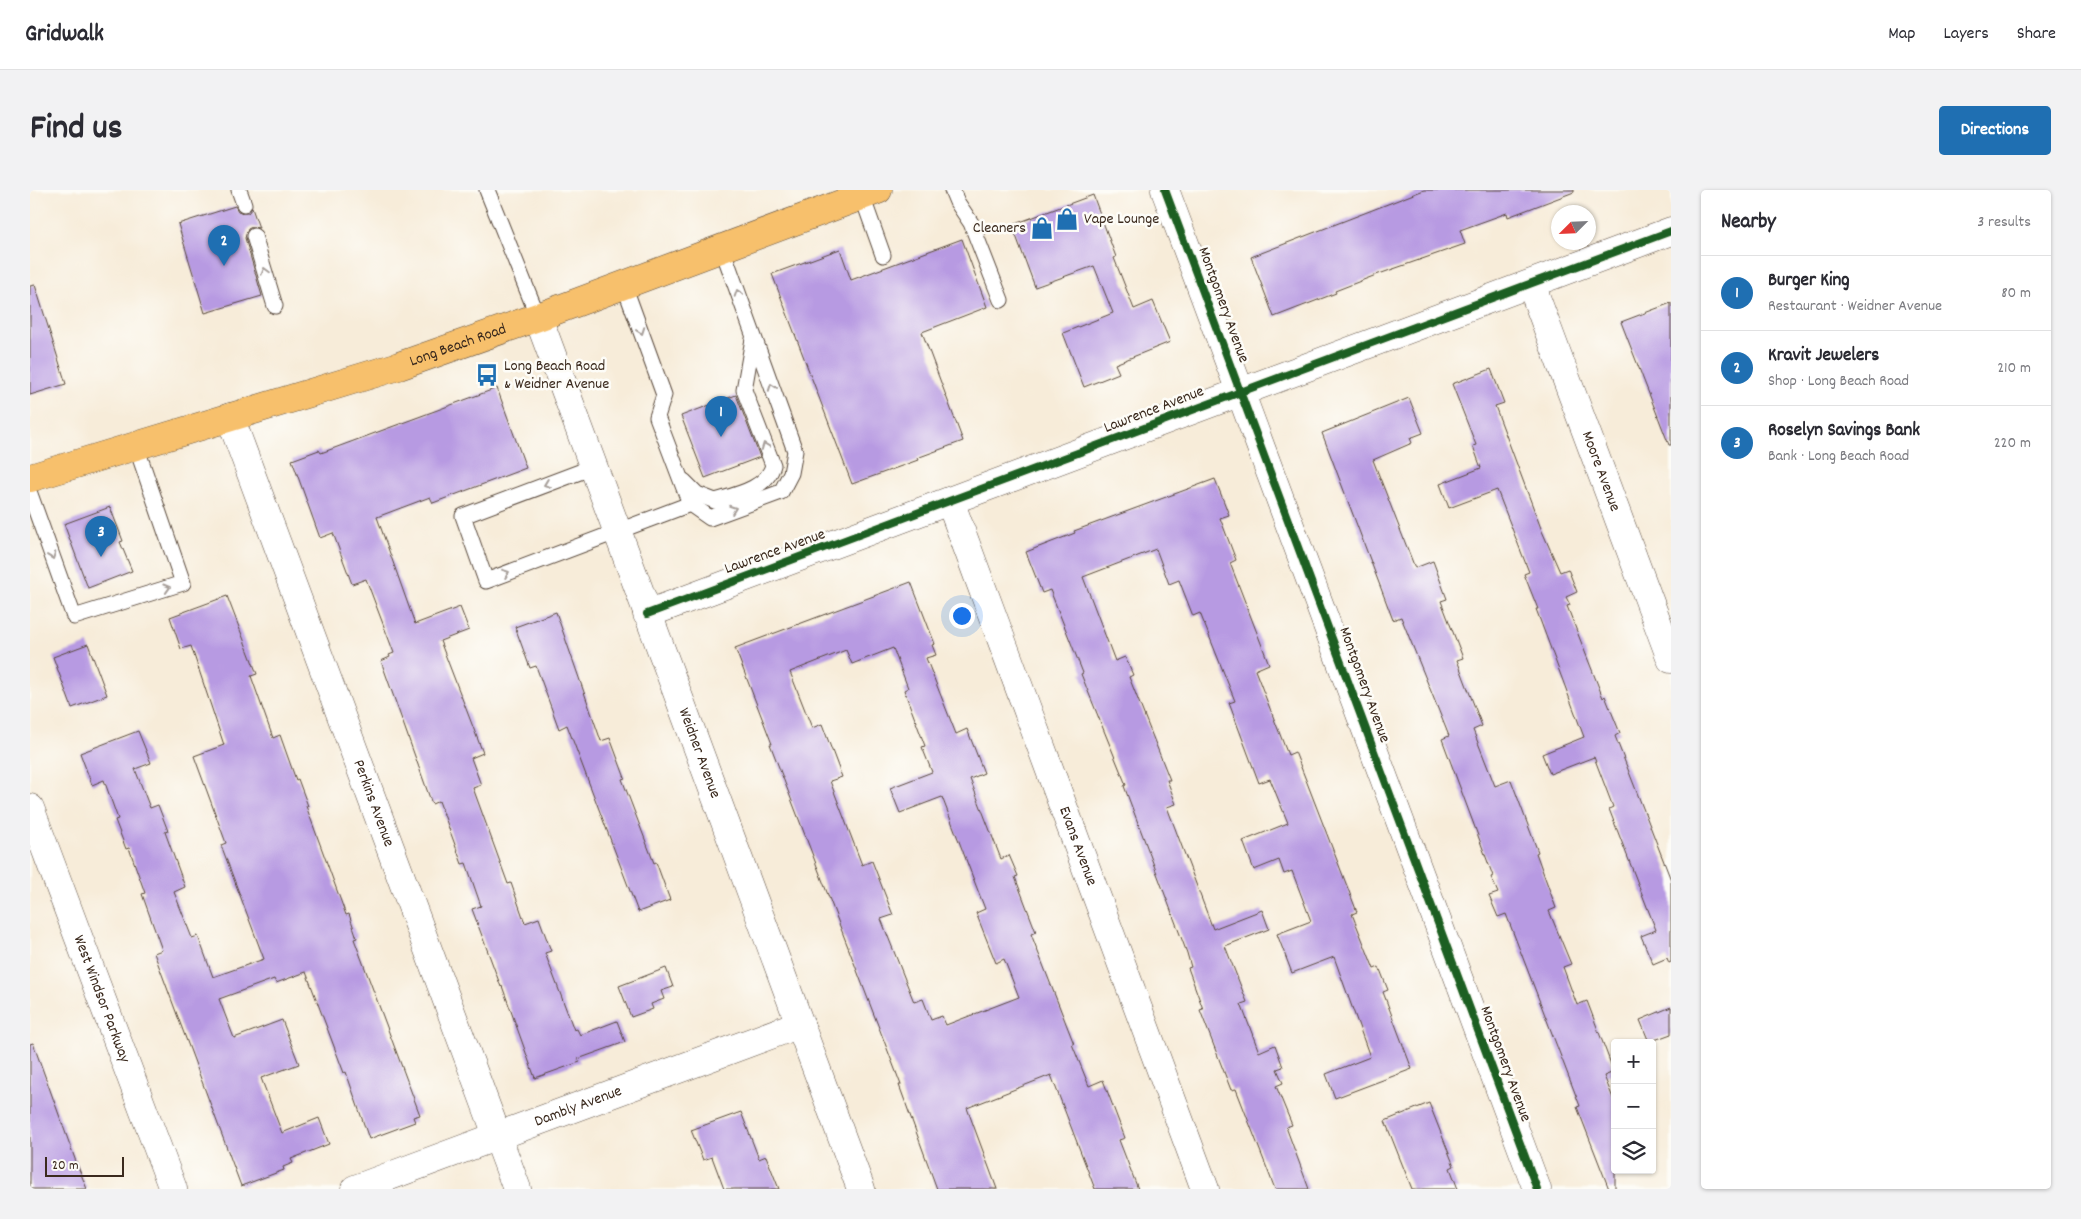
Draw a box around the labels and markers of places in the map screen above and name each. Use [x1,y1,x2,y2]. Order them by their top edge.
shop icon: Vape Lounge [1054,206,1080,232]
place label: Vape Lounge [1084,208,1159,231]
shop icon: Cleaners [1029,215,1055,241]
place label: Cleaners [973,217,1026,240]
pin: 2 [208,225,240,266]
place label: Long Beach Road & Weidner Avenue [504,355,609,396]
bus stop icon: Long Beach Road & Weidner Avenue [474,362,500,388]
pin: 1 [705,396,737,437]
pin: 3 [85,516,117,557]

